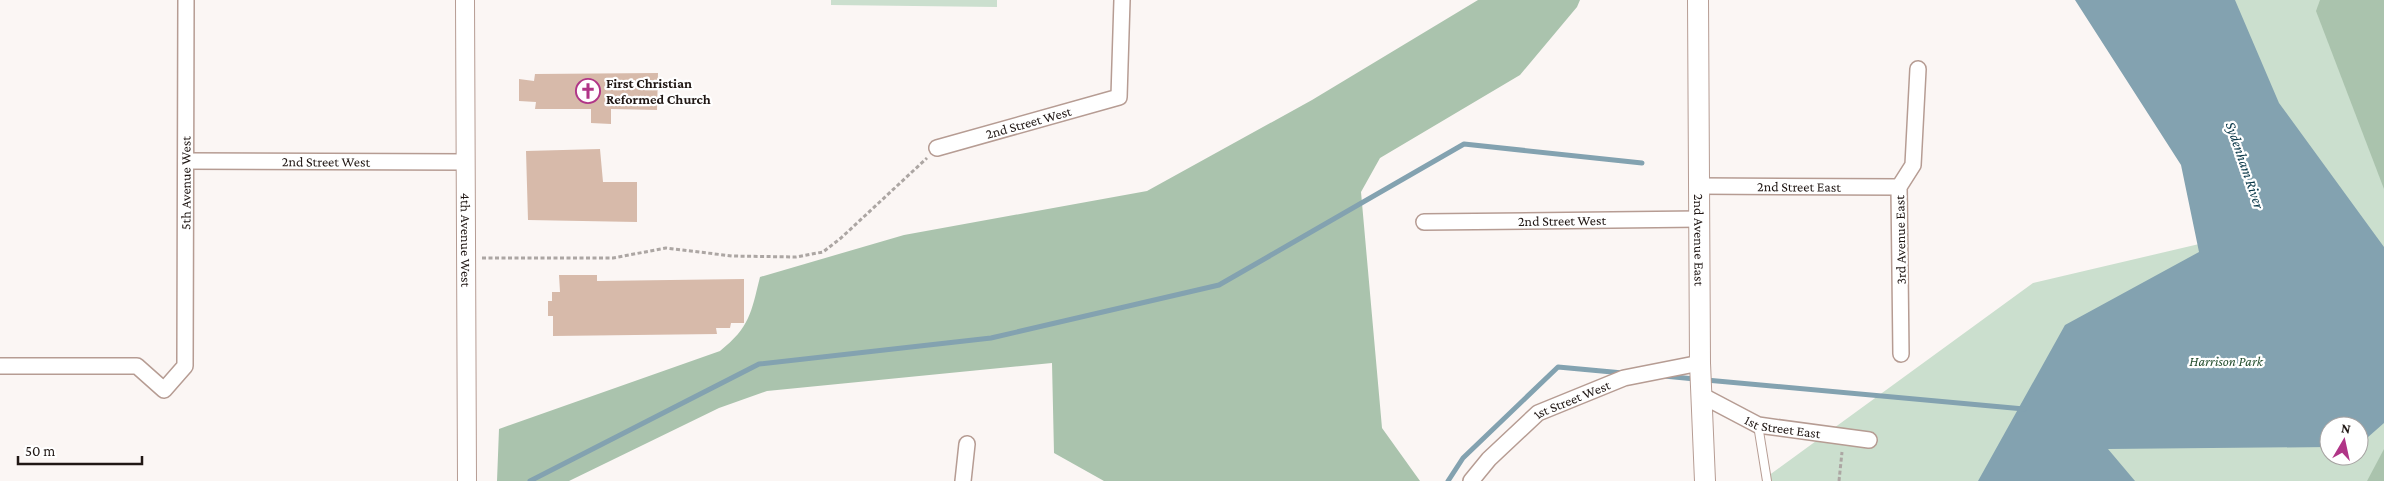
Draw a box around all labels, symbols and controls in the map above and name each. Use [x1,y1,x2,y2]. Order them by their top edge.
place label: First Christian Reformed Church [606,75,711,107]
church icon: First Christian Reformed Church [575,78,601,104]
street label: 2nd Street West [984,103,1073,142]
water label: Sydenham River [2222,119,2268,212]
street label: 5th Avenue West [177,136,194,230]
street label: 2nd Street West [282,153,371,170]
street label: 2nd Street East [1757,178,1841,195]
street label: 4th Avenue West [458,193,474,288]
street label: 2nd Avenue East [1691,194,1708,287]
street label: 3rd Avenue East [1891,195,1909,285]
street label: 2nd Street West [1518,212,1607,229]
park label: Harrison Park [2189,353,2264,369]
street label: 1st Street West [1529,376,1613,422]
street label: 1st Street East [1742,411,1822,441]
north arrow [2319,416,2369,466]
text: N [2340,420,2352,437]
scale bar [18,434,141,466]
text: 50 m [25,443,55,459]

